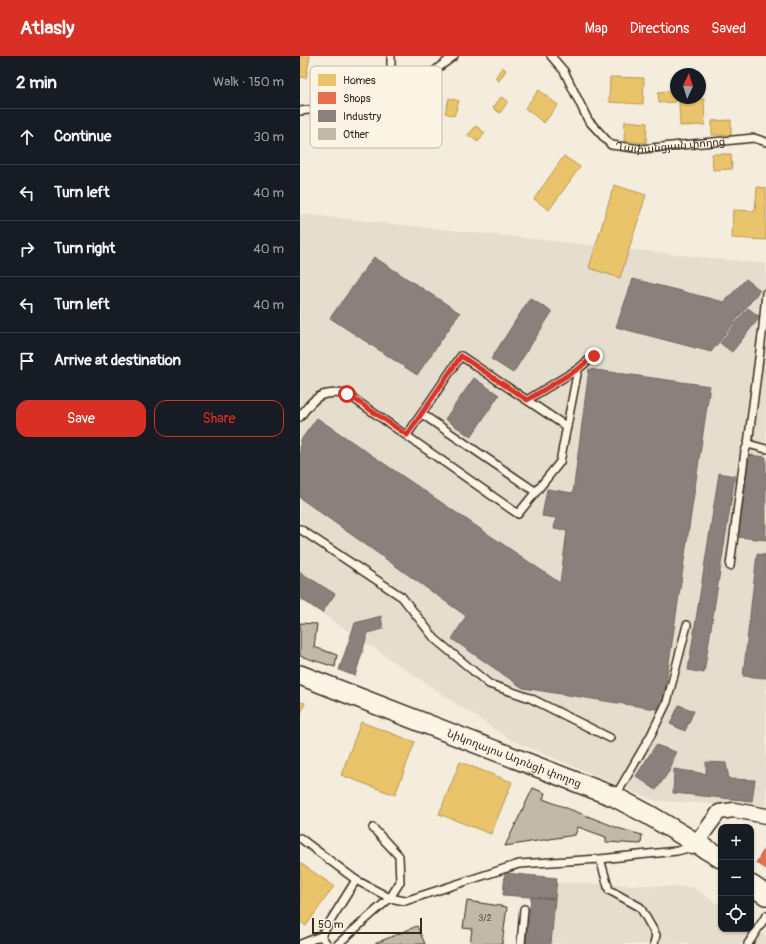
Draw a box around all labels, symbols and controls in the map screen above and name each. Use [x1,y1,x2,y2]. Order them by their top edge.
text: Atlasly [20,16,74,40]
text: Map [585,20,608,37]
text: Directions [630,20,689,37]
text: Saved [711,20,746,37]
legend [310,66,442,148]
north arrow [670,68,706,104]
text: 2 min [16,72,57,93]
text: Walk · 150 m [213,74,284,90]
text: Homes [343,74,376,87]
text: Shops [343,92,371,105]
text: Industry [343,110,382,123]
icon: ahead [16,126,38,148]
text: Continue [54,127,112,146]
text: Other [343,128,369,141]
text: 30 m [254,129,284,145]
street label: Ղափանցյան փողոց [614,135,726,156]
icon: left [16,182,38,204]
text: Turn left [54,183,110,202]
text: 40 m [253,185,284,201]
icon: right [16,238,38,260]
text: Turn right [54,239,115,258]
text: 40 m [253,241,284,257]
icon: left [16,294,38,316]
text: Turn left [54,295,110,314]
text: 40 m [253,297,284,313]
route end [585,347,603,365]
icon: arrive [16,350,38,372]
text: Arrive at destination [54,351,181,370]
route start [338,385,356,403]
button: Save [16,400,146,437]
button: Share [154,400,284,437]
street label: Նիկողայոս Ադոնցի փողոց [445,727,583,790]
map controls [718,824,754,932]
button: + [718,824,754,860]
button: − [718,860,754,896]
button: locate [718,896,754,932]
house number: 3/2 [478,913,492,924]
scale bar [312,916,422,935]
text: 50 m [318,918,344,931]

